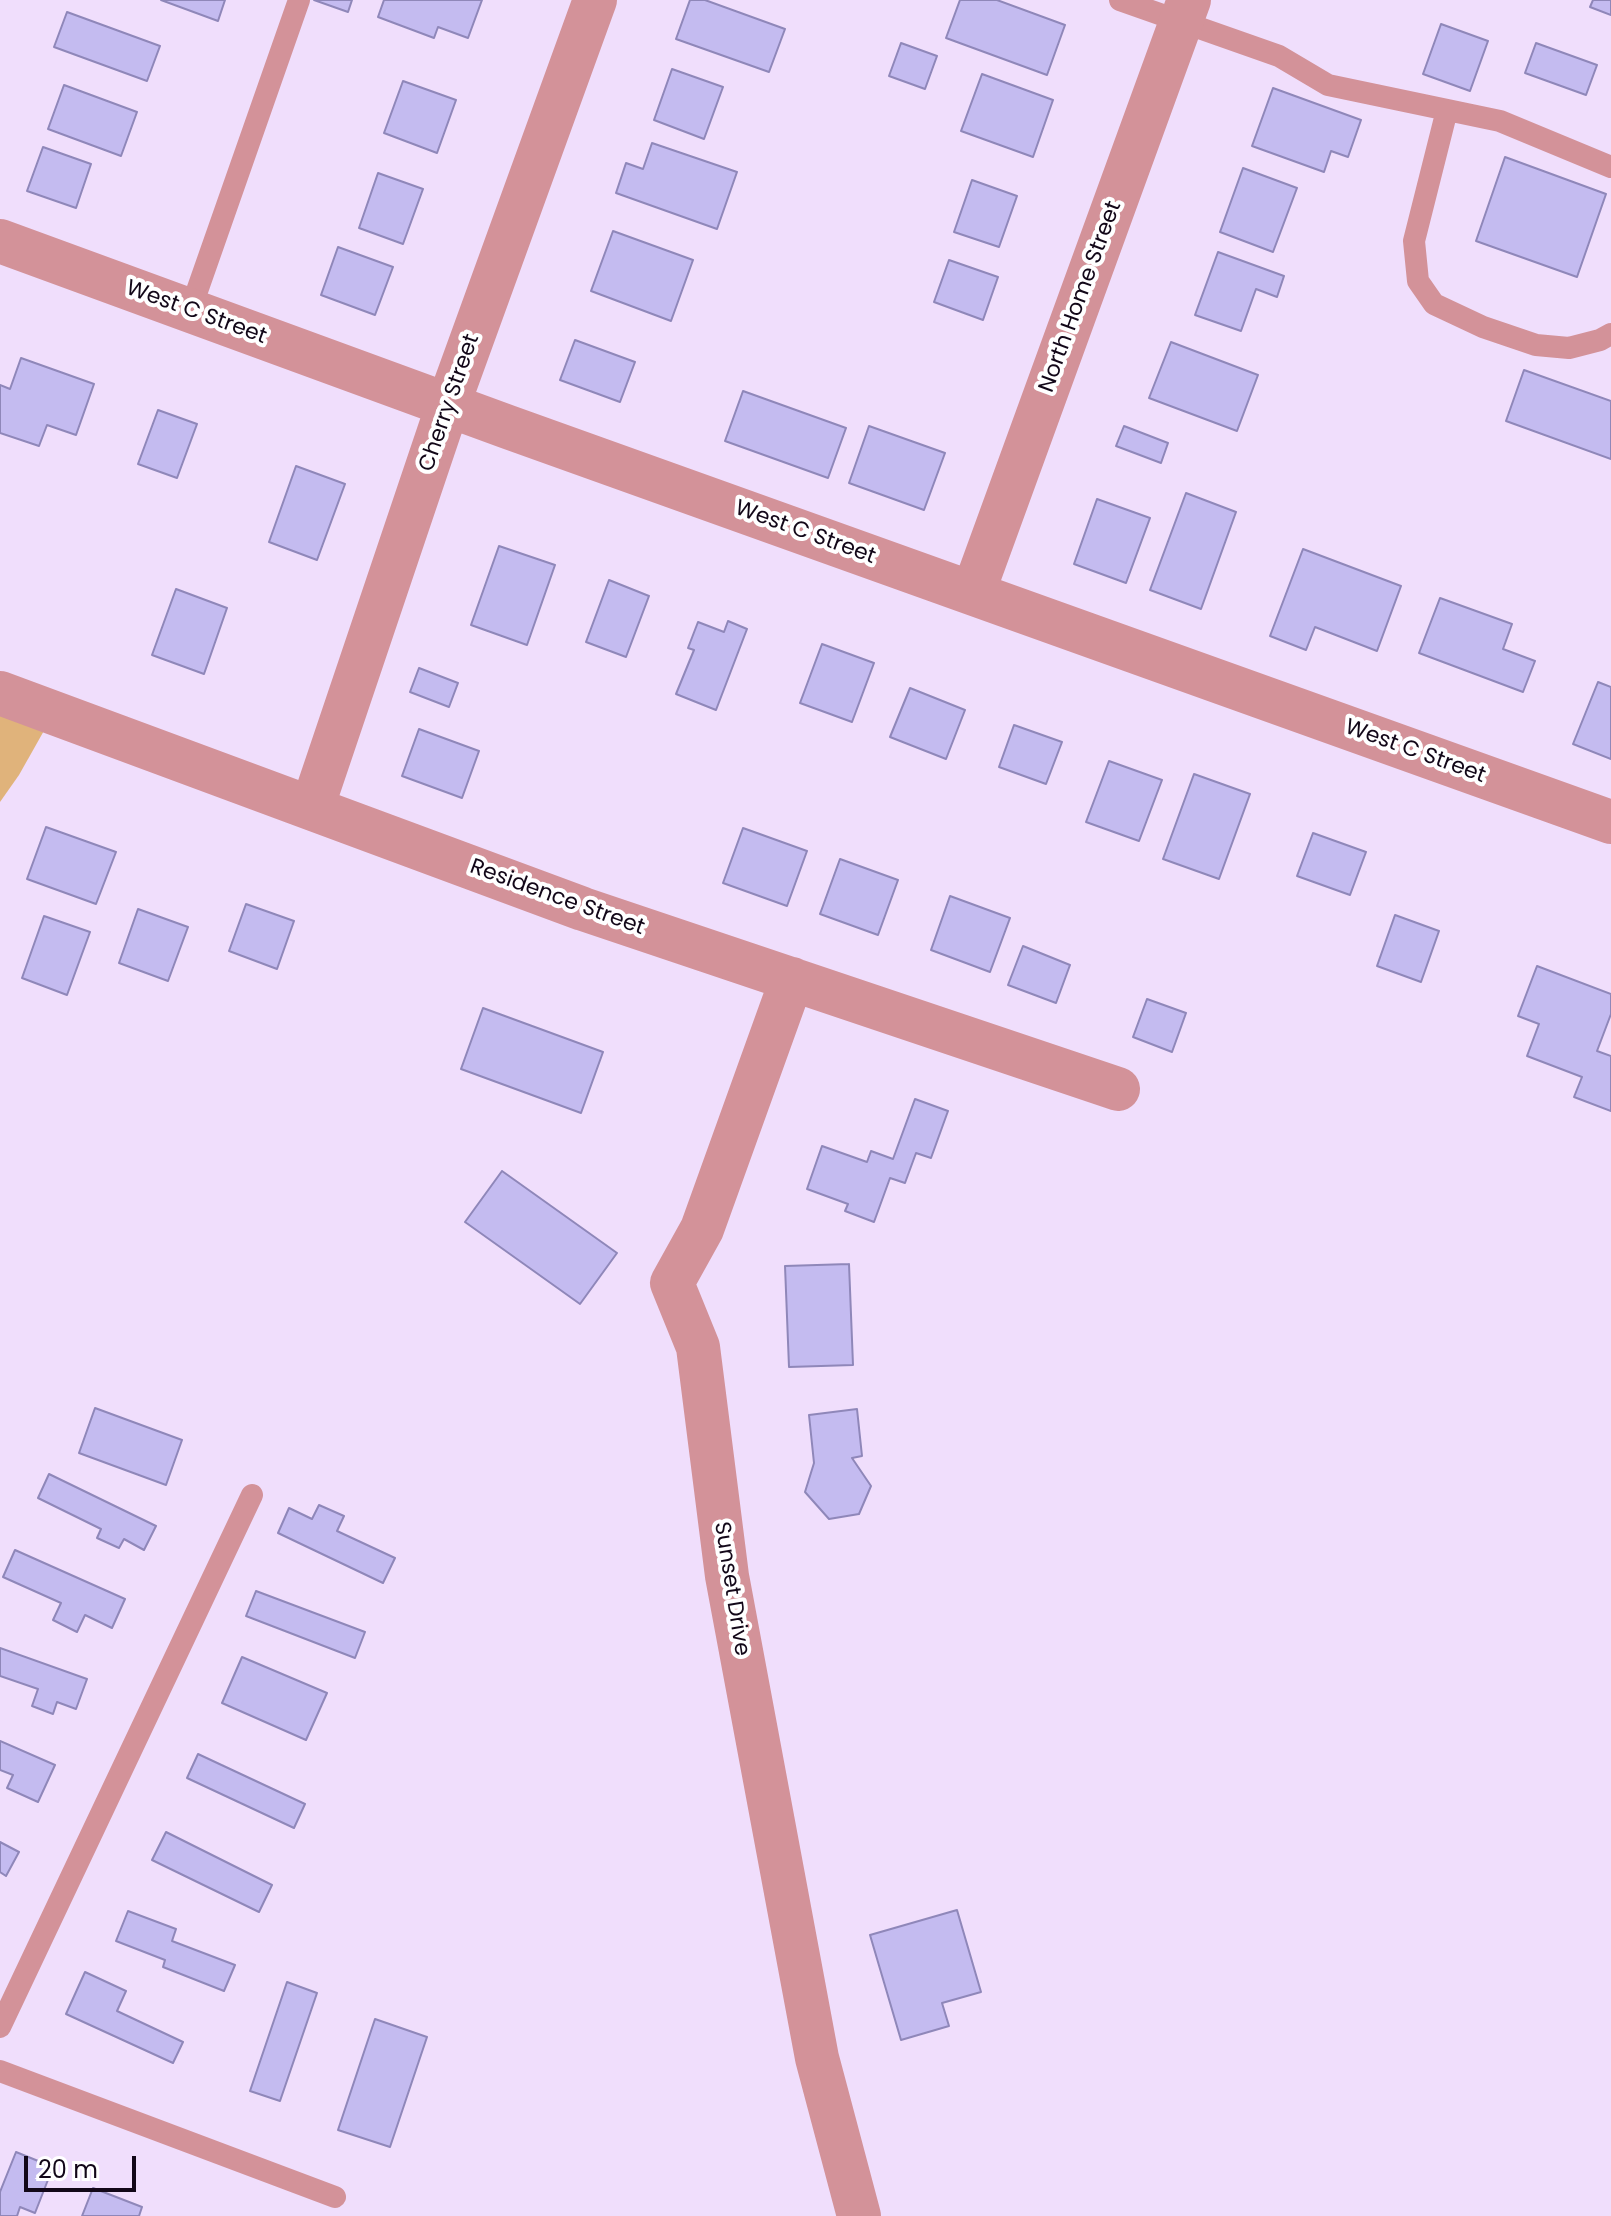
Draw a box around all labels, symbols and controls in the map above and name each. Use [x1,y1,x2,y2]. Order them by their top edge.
street label: North Home Street [1034,198,1128,396]
street label: West C Street [122,275,270,351]
street label: Cherry Street [414,331,486,475]
street label: West C Street [731,495,879,571]
street label: West C Street [1341,714,1489,790]
street label: Residence Street [466,854,648,942]
street label: Sunset Drive [707,1520,755,1658]
scale bar [28,2140,140,2190]
text: 20 m [38,2153,98,2186]

